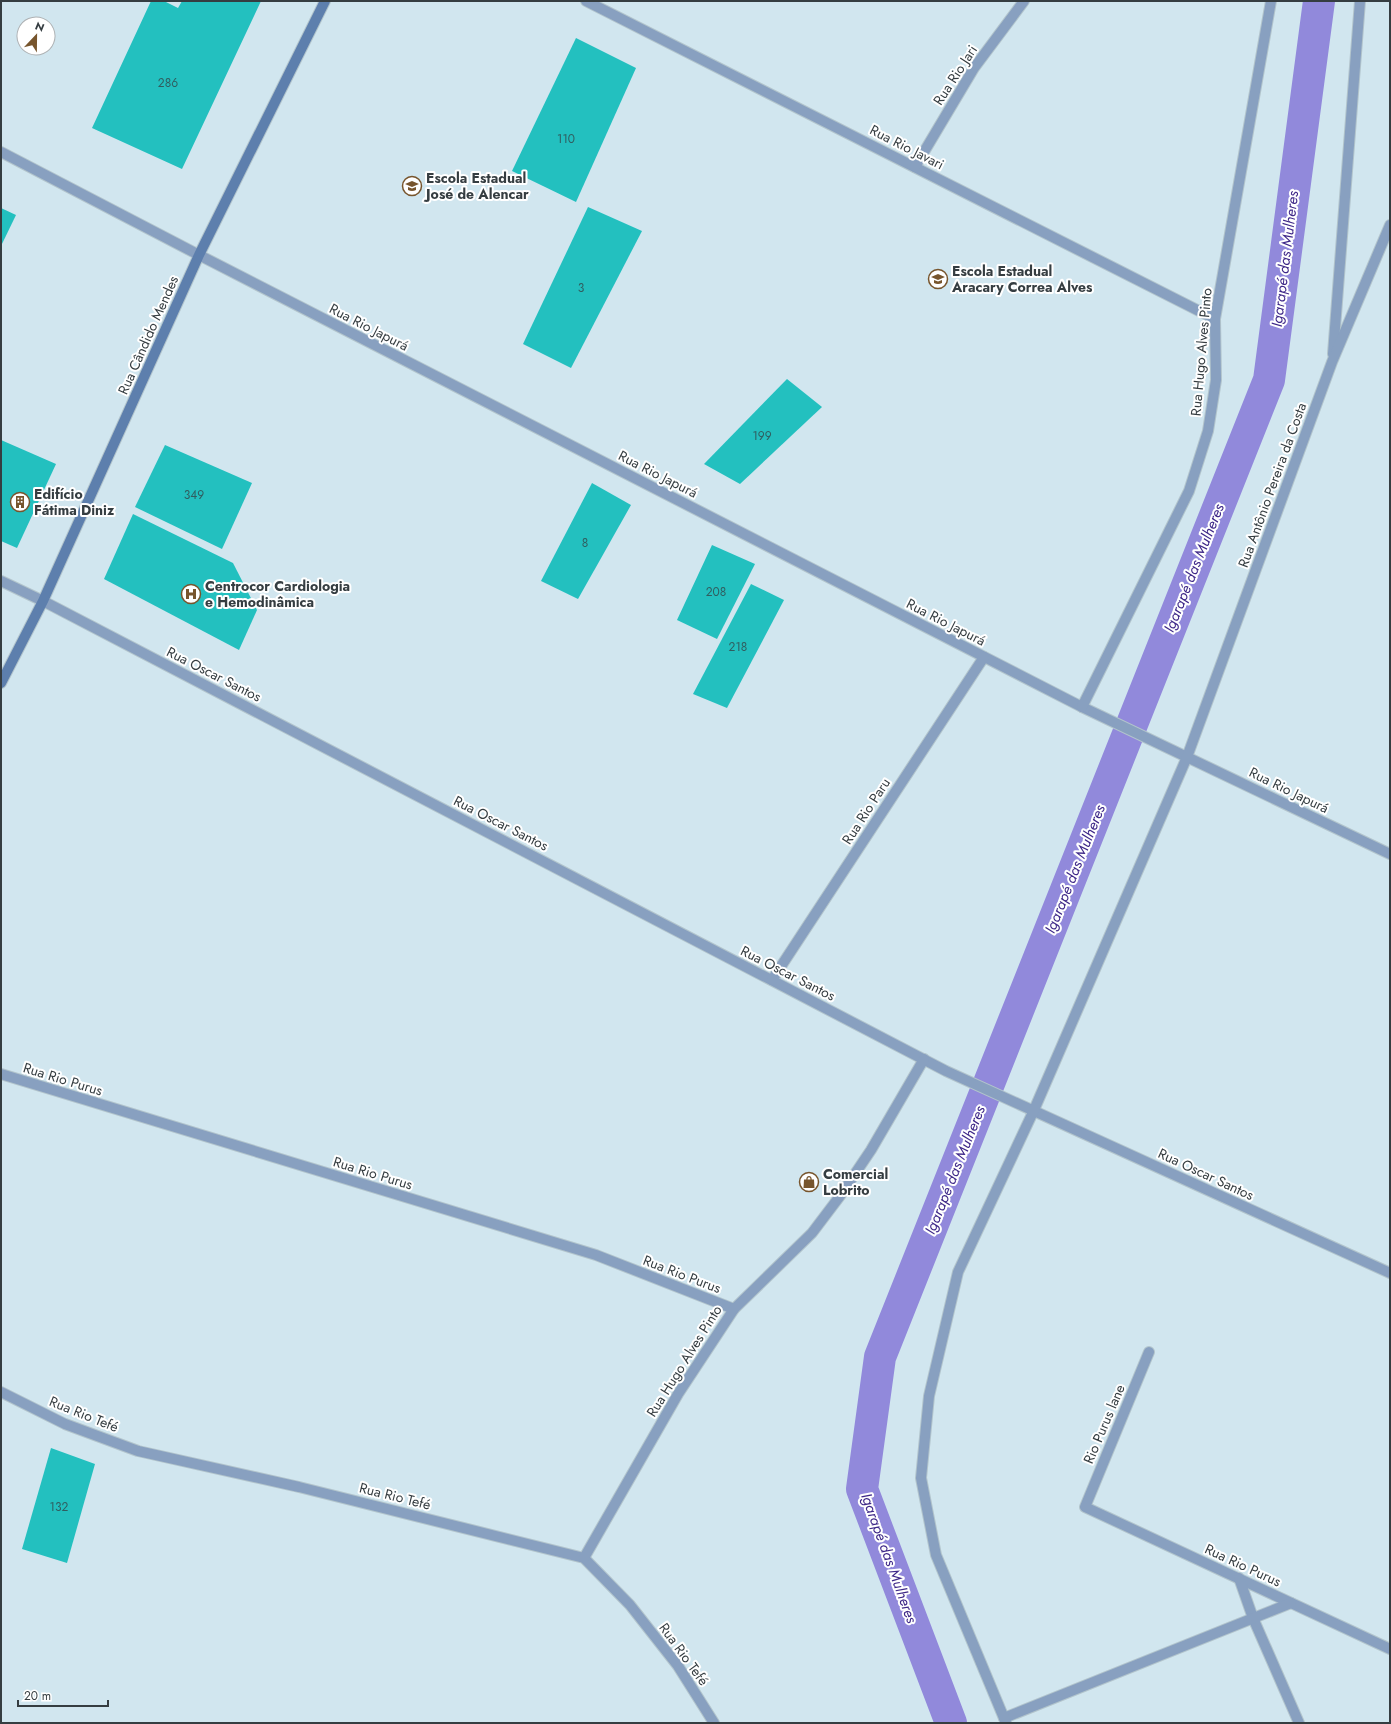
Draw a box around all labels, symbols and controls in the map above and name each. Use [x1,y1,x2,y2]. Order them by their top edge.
north arrow [16,16,56,56]
text: N [33,18,47,36]
street label: Rua Rio Jari [928,41,982,109]
house number: 286 [158,74,178,92]
street label: Rua Rio Javari [866,120,948,174]
house number: 110 [557,130,575,148]
place label: Escola Estadual José de Alencar [423,168,529,204]
school or university icon: Escola Estadual José de Alencar [401,175,423,197]
water label: Igarapé das Mulheres [1266,190,1304,328]
place label: Escola Estadual Aracary Correa Alves [951,261,1093,297]
school or university icon: Escola Estadual Aracary Correa Alves [927,268,949,290]
street label: Rua Cândido Mendes [113,272,183,398]
house number: 3 [578,279,585,297]
street label: Rua Hugo Alves Pinto [1185,287,1217,417]
street label: Rua Rio Japurá [326,298,412,356]
street label: Rua Antônio Pereira da Costa [1233,400,1311,570]
house number: 199 [752,427,772,445]
street label: Rua Rio Japurá [615,445,701,503]
place label: Edifício Fátima Diniz [34,484,115,520]
house number: 349 [184,486,204,504]
building icon: Edifício Fátima Diniz [9,491,31,513]
water label: Igarapé das Mulheres [1158,500,1230,636]
house number: 8 [582,534,588,552]
place label: Centrocor Cardiologia e Hemodinâmica [205,576,350,612]
hospital icon: Centrocor Cardiologia e Hemodinâmica [180,583,202,605]
house number: 208 [706,583,726,601]
street label: Rua Rio Japurá [903,593,989,651]
house number: 218 [729,638,747,656]
street label: Rua Oscar Santos [163,642,265,707]
street label: Rua Rio Japurá [1246,762,1332,818]
street label: Rua Rio Paru [837,774,895,848]
street label: Rua Oscar Santos [450,791,552,856]
water label: Igarapé das Mulheres [1039,801,1111,937]
street label: Rua Oscar Santos [737,941,839,1006]
street label: Rua Rio Purus [21,1057,105,1101]
water label: Igarapé das Mulheres [919,1102,991,1238]
street label: Rua Oscar Santos [1155,1143,1258,1205]
street label: Rua Rio Purus [331,1151,415,1195]
place label: Comercial Lobrito [823,1164,888,1200]
shop icon: Comercial Lobrito [798,1171,820,1193]
street label: Rua Rio Purus [640,1250,724,1298]
street label: Rua Hugo Alves Pinto [641,1301,727,1421]
street label: Rio Purus lane [1078,1381,1130,1467]
street label: Rua Rio Tefé [46,1391,122,1437]
street label: Rua Rio Tefé [357,1477,433,1515]
water label: Igarapé das Mulheres [855,1490,923,1626]
house number: 132 [50,1498,69,1516]
street label: Rua Rio Purus [1202,1539,1285,1592]
street label: Rua Rio Tefé [654,1619,714,1689]
scale bar [18,1682,108,1708]
text: 20 m [24,1687,51,1705]

